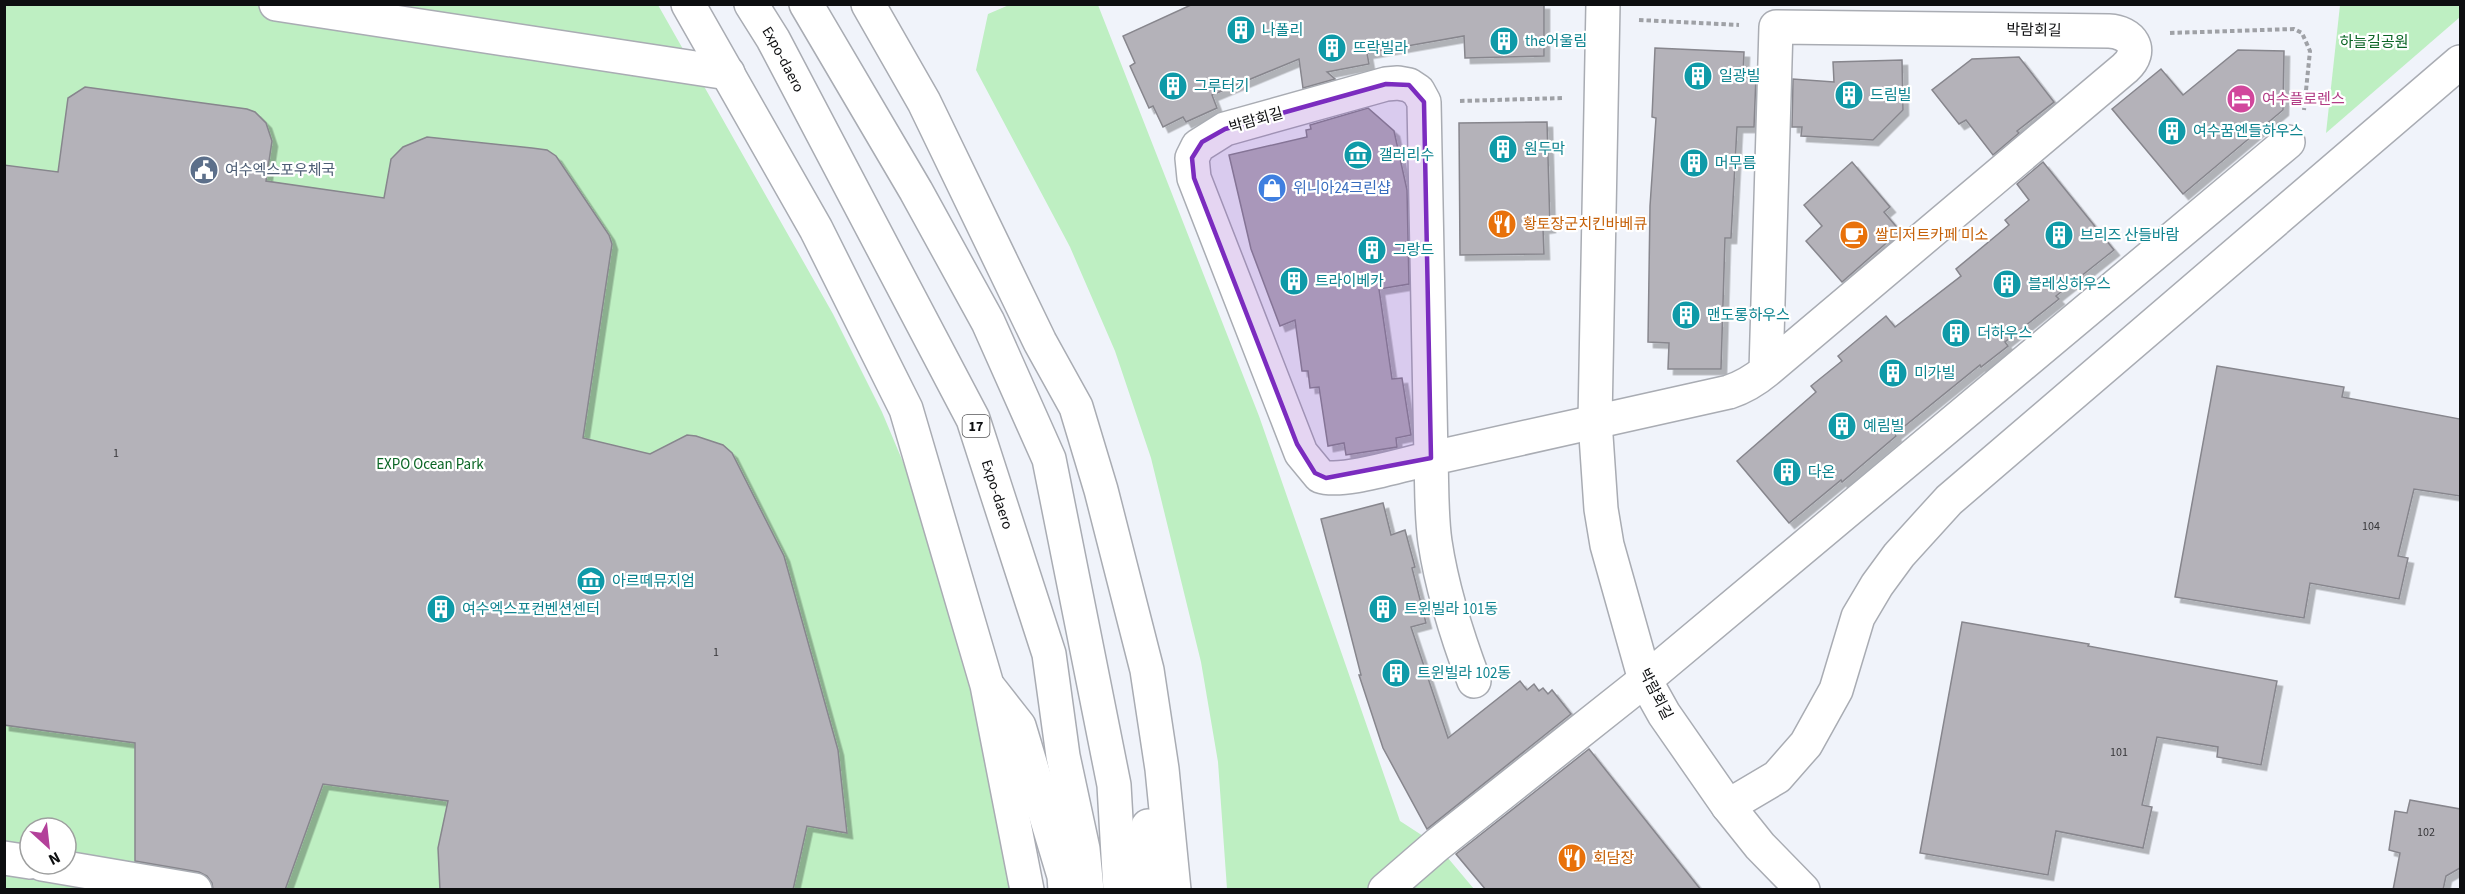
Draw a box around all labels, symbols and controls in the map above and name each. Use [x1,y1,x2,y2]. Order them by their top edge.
building icon: 나폴리 [1225,14,1257,46]
place label: 나폴리 [1262,20,1303,41]
street label: 박람회길 [2006,20,2062,41]
street label: Expo-daero [757,22,809,96]
building icon: the어울림 [1488,25,1520,57]
place label: the어울림 [1525,31,1587,52]
building icon: 뜨락빌라 [1316,32,1348,64]
park label: 하늘길공원 [2339,32,2409,53]
place label: 뜨락빌라 [1353,38,1408,59]
building icon: 일광빌 [1682,60,1714,92]
place label: 일광빌 [1719,66,1760,87]
building icon: 그루터기 [1157,70,1189,102]
place label: 그루터기 [1194,76,1249,97]
building icon: 드림빌 [1833,79,1865,111]
hotel icon: 여수플로렌스 [2225,83,2257,115]
place label: 드림빌 [1870,85,1911,106]
place label: 여수플로렌스 [2262,89,2345,110]
street label: 박람회길 [1227,103,1286,138]
building icon: 여수꿈엔들하우스 [2156,115,2188,147]
place label: 여수꿈엔들하우스 [2193,121,2304,142]
building icon: 원두막 [1487,133,1519,165]
museum icon: 갤러리수 [1342,139,1374,171]
place label: 원두막 [1524,139,1566,160]
place label: 갤러리수 [1379,145,1434,166]
building icon: 머무름 [1678,147,1710,179]
place label: 머무름 [1715,153,1757,174]
public building icon: 여수엑스포우체국 [188,154,220,186]
place label: 여수엑스포우체국 [225,160,335,181]
shop icon: 위니아24크린샵 [1256,172,1288,204]
place label: 위니아24크린샵 [1293,178,1391,199]
restaurant icon: 황토장군치킨바베큐 [1486,208,1518,240]
place label: 황토장군치킨바베큐 [1523,214,1647,235]
cafe icon: 쌀디저트카페 미소 [1838,219,1870,251]
building icon: 브리즈 산들바람 [2043,219,2075,251]
place label: 쌀디저트카페 미소 [1875,225,1989,246]
place label: 브리즈 산들바람 [2080,225,2180,246]
building icon: 그랑드 [1356,234,1388,266]
place label: 그랑드 [1393,240,1435,261]
building icon: 트라이베카 [1278,265,1310,297]
building icon: 블레싱하우스 [1991,268,2023,300]
place label: 트라이베카 [1315,271,1384,292]
place label: 블레싱하우스 [2028,274,2111,295]
building icon: 맨도롱하우스 [1670,299,1702,331]
place label: 맨도롱하우스 [1707,305,1790,326]
building icon: 더하우스 [1940,317,1972,349]
place label: 더하우스 [1977,323,2032,344]
building icon: 미가빌 [1877,357,1909,389]
place label: 미가빌 [1914,363,1955,384]
building icon: 예림빌 [1826,410,1858,442]
road number: 17 [962,415,990,437]
place label: 예림빌 [1863,416,1904,437]
house number: 1 [113,445,119,462]
park label: EXPO Ocean Park [376,454,484,475]
building icon: 다온 [1771,456,1803,488]
street label: Expo-daero [976,457,1018,532]
place label: 다온 [1808,462,1836,483]
house number: 104 [2362,518,2380,535]
museum icon: 아르떼뮤지엄 [575,565,607,597]
place label: 아르떼뮤지엄 [612,571,695,592]
building icon: 여수엑스포컨벤션센터 [425,593,457,625]
building icon: 트윈빌라 101동 [1367,593,1399,625]
place label: 여수엑스포컨벤션센터 [462,599,600,620]
place label: 트윈빌라 101동 [1404,599,1498,620]
house number: 1 [713,644,719,661]
building icon: 트윈빌라 102동 [1380,657,1412,689]
place label: 트윈빌라 102동 [1417,663,1511,684]
street label: 박람회길 [1634,665,1677,724]
house number: 101 [2110,744,2128,761]
north arrow [18,816,78,876]
house number: 102 [2417,824,2435,841]
restaurant icon: 회담장 [1556,842,1588,874]
text: N [45,846,64,871]
place label: 회담장 [1593,848,1635,869]

